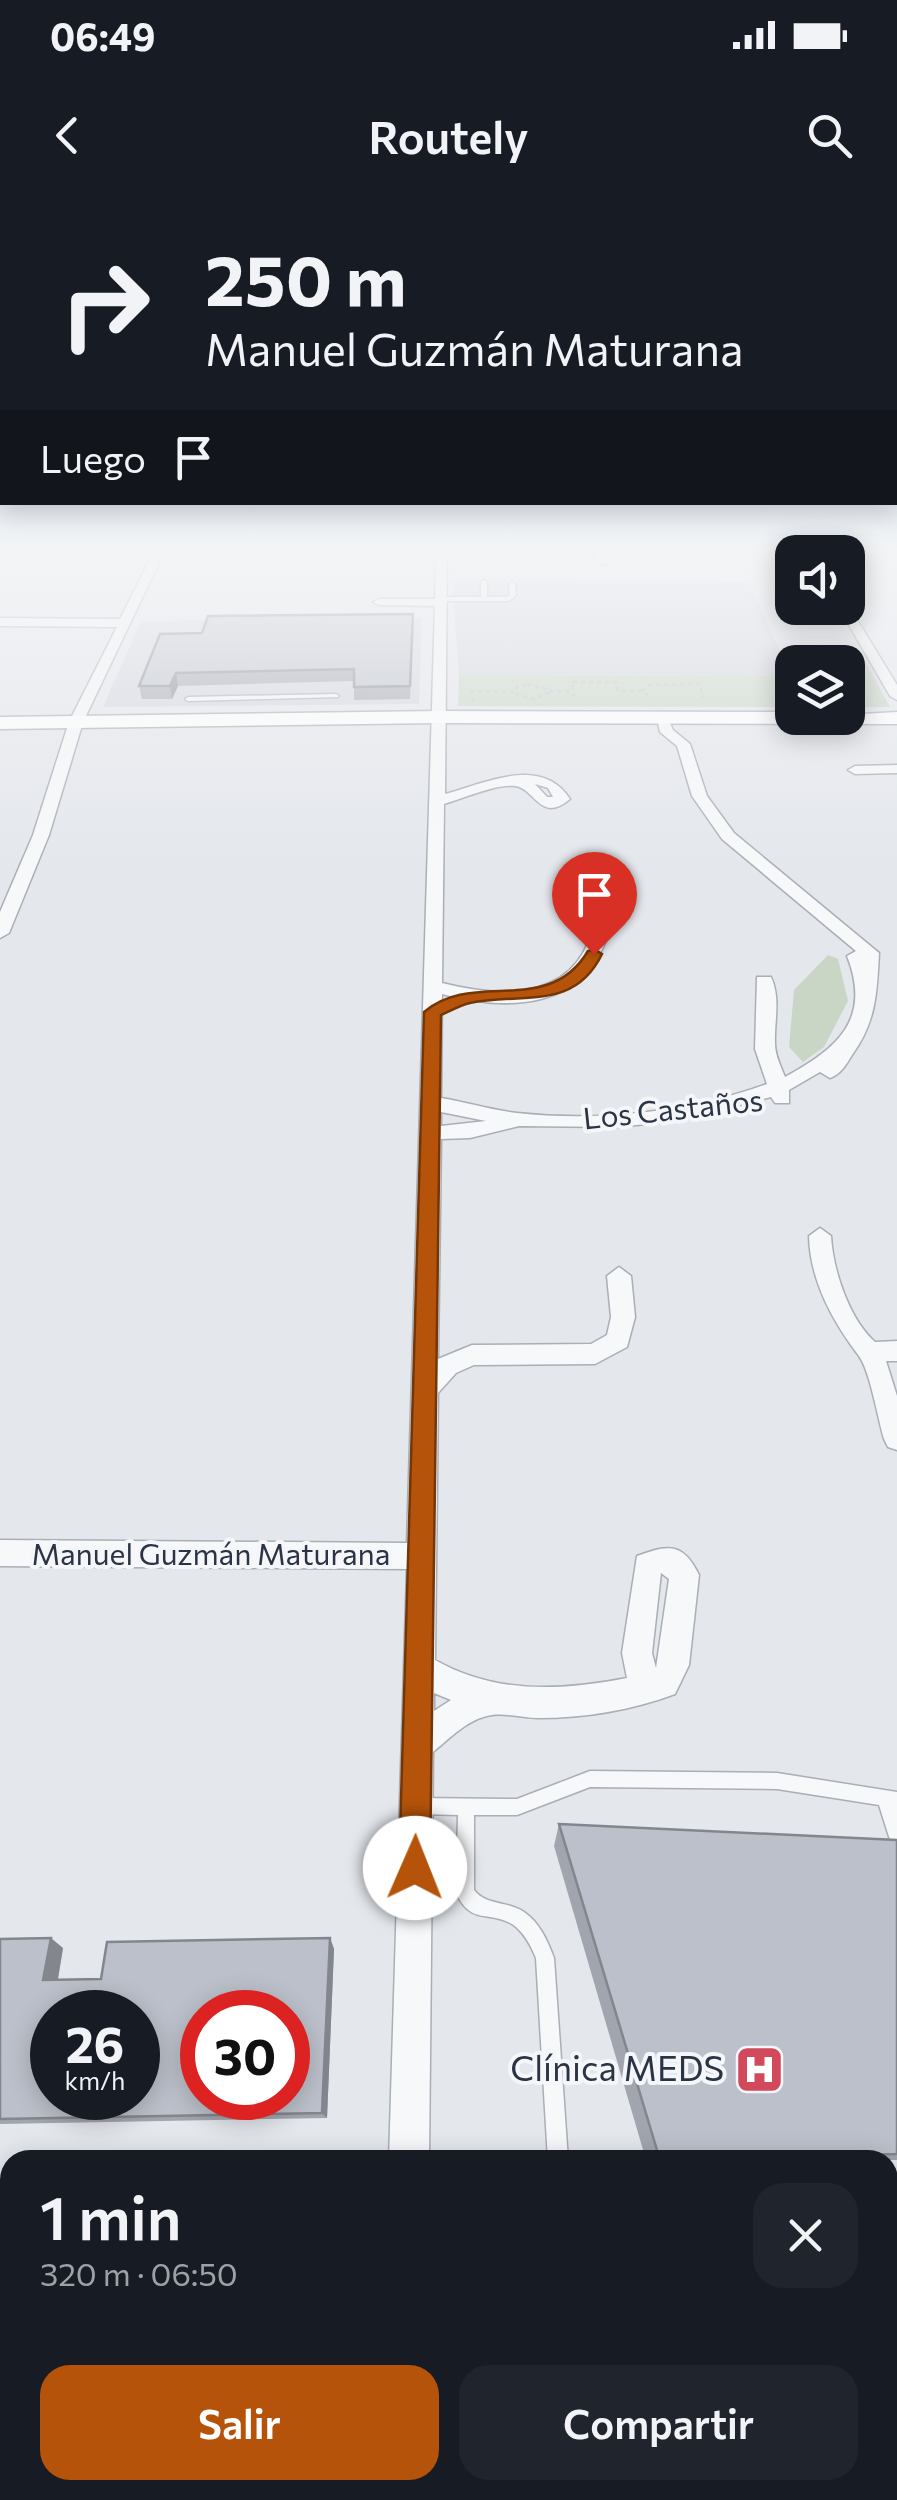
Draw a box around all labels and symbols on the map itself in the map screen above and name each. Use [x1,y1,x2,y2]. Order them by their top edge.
pin [552,852,637,955]
street label: Los Castaños [581,1080,764,1135]
street label: Manuel Guzmán Maturana [32,1534,391,1571]
position arrow [363,1816,467,1920]
speed limit sign: 30 [180,1990,310,2120]
hospital icon: Clínica MEDS [733,2043,785,2095]
place label: Clínica MEDS [510,2045,724,2088]

